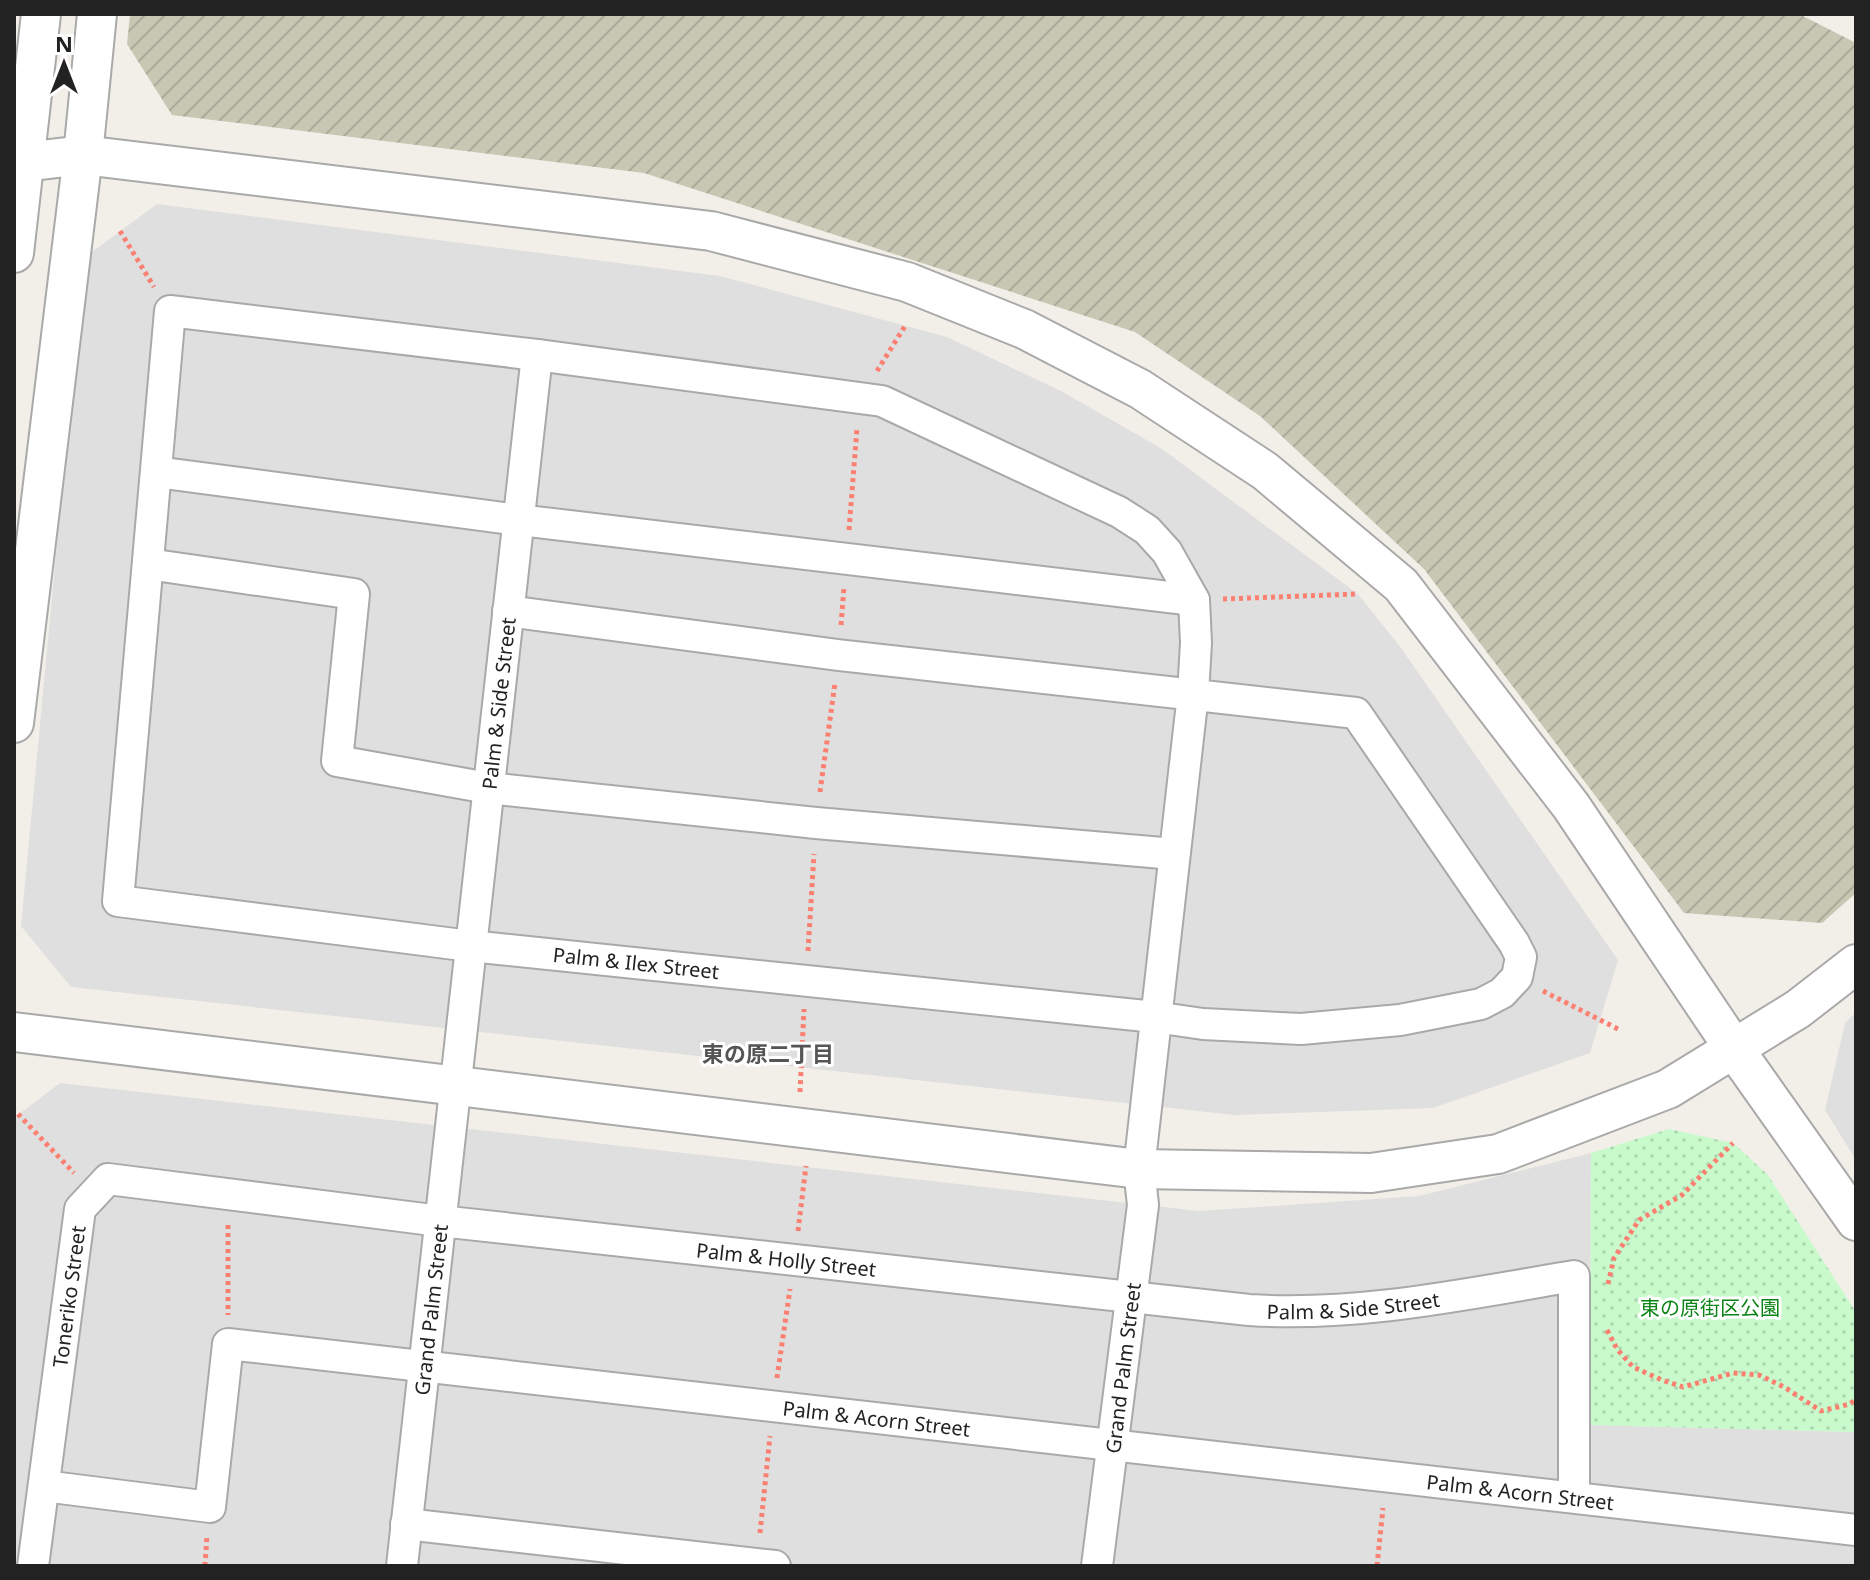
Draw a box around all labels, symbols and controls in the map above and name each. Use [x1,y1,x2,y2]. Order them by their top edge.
north arrow [24,24,104,104]
text: N [55,28,73,58]
street label: Palm & Side Street [475,616,521,791]
street label: Palm & Ilex Street [552,941,720,985]
district label: 東の原二丁目 [702,1038,834,1068]
street label: Grand Palm Street [408,1223,454,1396]
street label: Toneriko Street [46,1224,91,1369]
street label: Palm & Holly Street [695,1236,878,1282]
street label: Grand Palm Street [1099,1281,1147,1455]
street label: Palm & Side Street [1266,1285,1441,1325]
park label: 東の原街区公園 [1640,1294,1780,1321]
street label: Palm & Acorn Street [781,1394,972,1442]
street label: Palm & Acorn Street [1425,1468,1615,1516]

